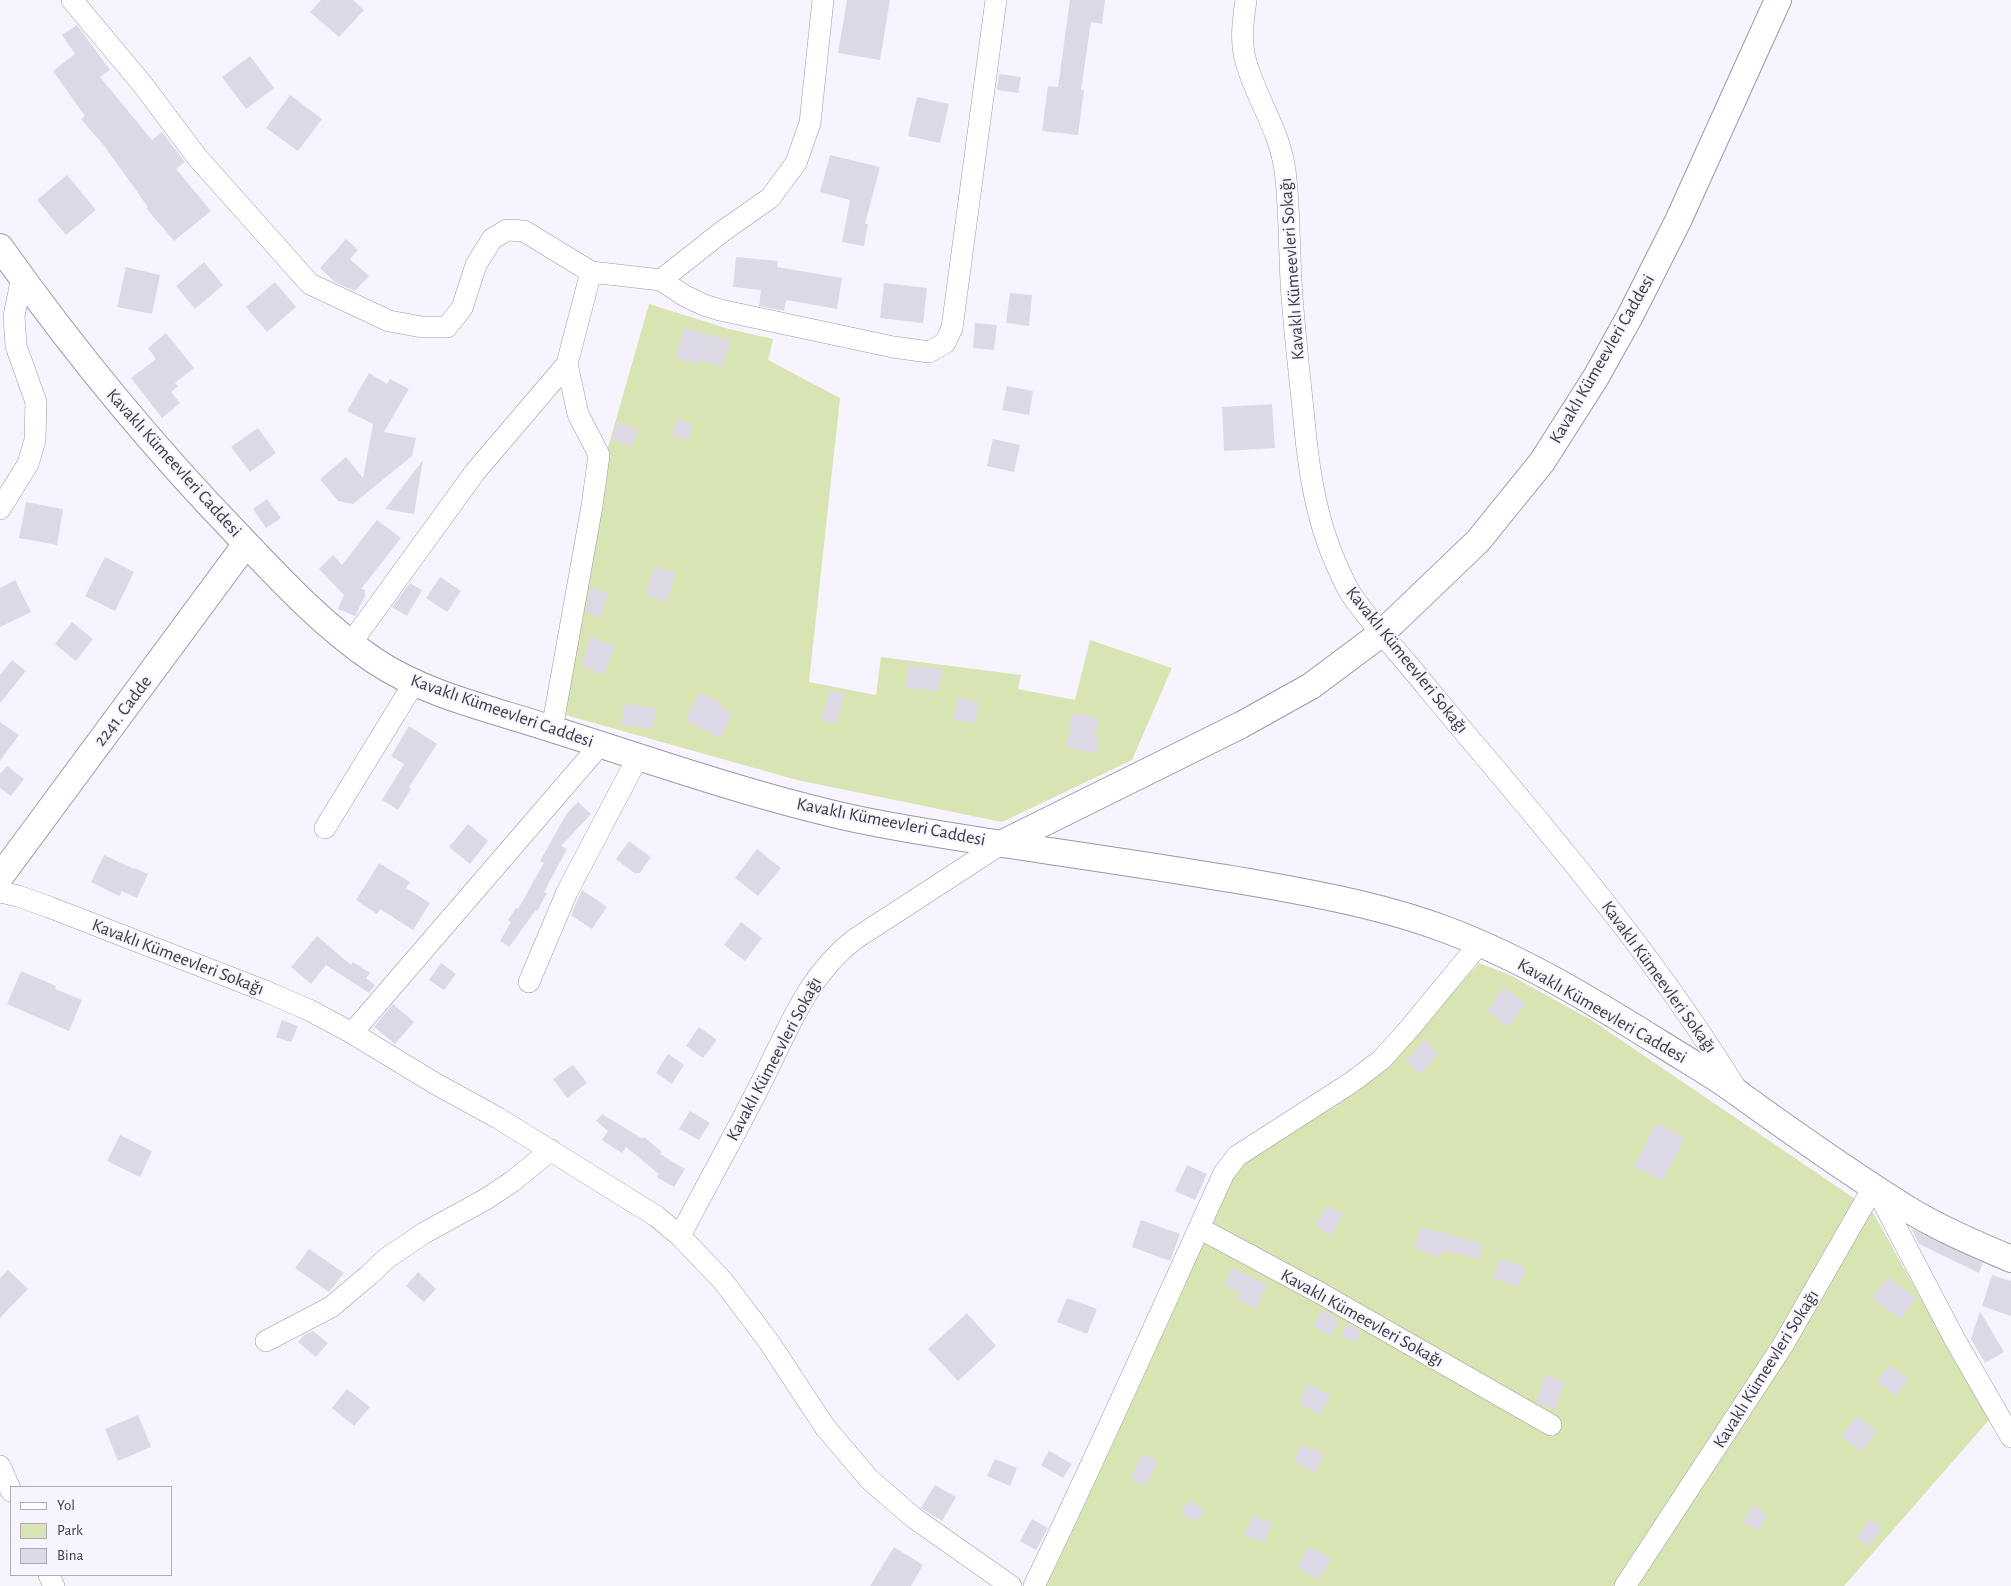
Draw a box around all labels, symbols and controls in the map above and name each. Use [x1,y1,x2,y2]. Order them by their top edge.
street label: Kavaklı Kümeevleri Sokağı [1275,177,1309,361]
street label: Kavaklı Kümeevleri Caddesi [1545,270,1659,448]
street label: Kavaklı Kümeevleri Caddesi [102,384,246,542]
street label: Kavaklı Kümeevleri Sokağı [1341,582,1473,738]
street label: Kavaklı Kümeevleri Caddesi [408,670,596,752]
street label: 2241. Cadde [89,671,157,751]
street label: Kavaklı Kümeevleri Caddesi [795,793,987,851]
street label: Kavaklı Kümeevleri Sokağı [1597,897,1721,1057]
street label: Kavaklı Kümeevleri Sokağı [89,914,267,1000]
street label: Kavaklı Kümeevleri Caddesi [1513,954,1691,1068]
street label: Kavaklı Kümeevleri Sokağı [722,973,826,1145]
street label: Kavaklı Kümeevleri Sokağı [1277,1264,1447,1372]
street label: Kavaklı Kümeevleri Sokağı [1708,1286,1824,1452]
legend [10,1486,172,1576]
text: Yol [57,1498,75,1513]
text: Park [57,1523,83,1538]
text: Bina [57,1548,83,1563]

